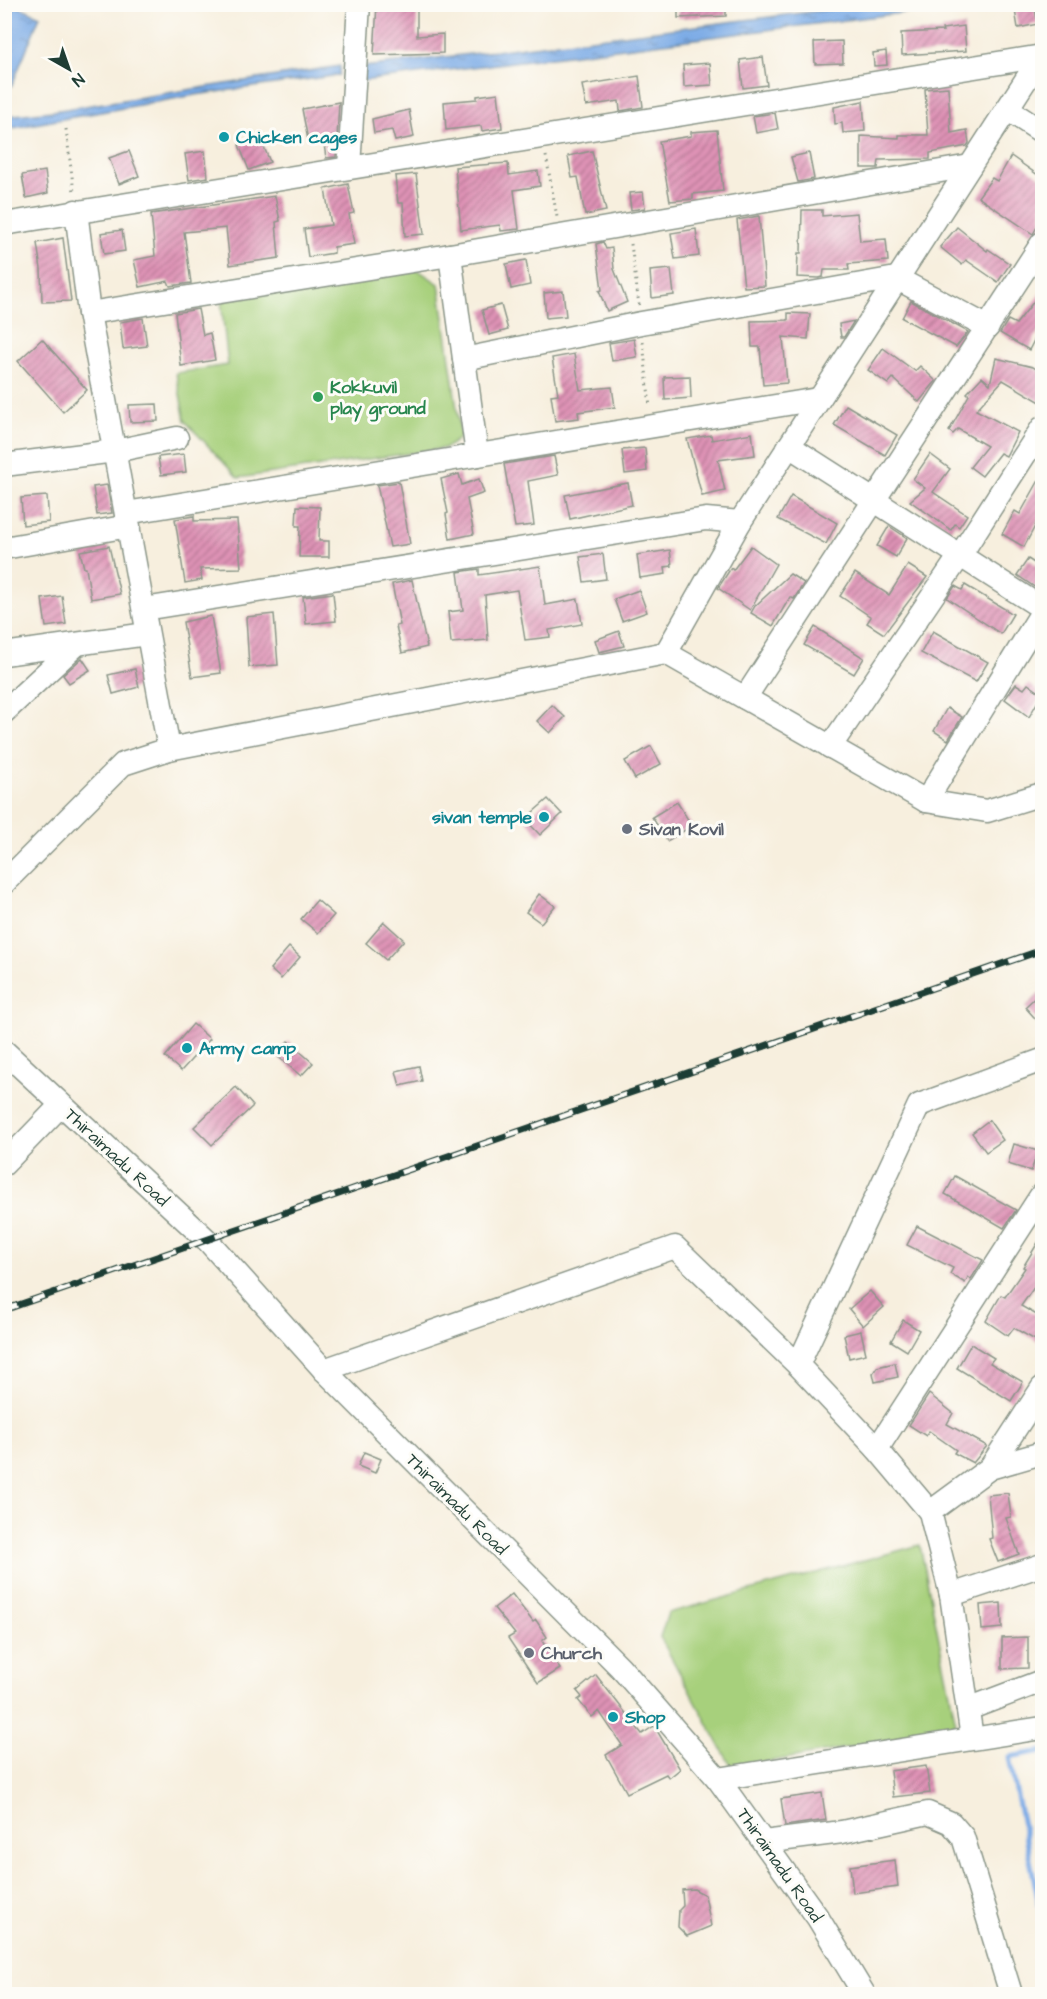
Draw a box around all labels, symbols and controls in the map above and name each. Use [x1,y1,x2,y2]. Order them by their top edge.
north arrow [39,39,99,99]
text: N [67,68,89,91]
place label: Chicken cages [236,125,357,151]
marker: Chicken cages [217,130,231,144]
place label: Kokkuvil play ground [330,375,427,422]
marker: Kokkuvil play ground [311,390,325,404]
place label: sivan temple [432,805,532,830]
marker: sivan temple [537,810,551,824]
place label: Sivan Kovil [638,817,724,842]
marker: Sivan Kovil [620,822,634,836]
place label: Army camp [199,1036,296,1062]
marker: Army camp [180,1041,194,1055]
street label: Thiraimadu Road [59,1102,174,1212]
street label: Thiraimadu Road [400,1448,513,1561]
place label: Church [541,1641,603,1666]
marker: Church [522,1646,536,1660]
place label: Shop [624,1705,666,1730]
marker: Shop [606,1710,620,1724]
street label: Thiraimadu Road [731,1803,828,1928]

